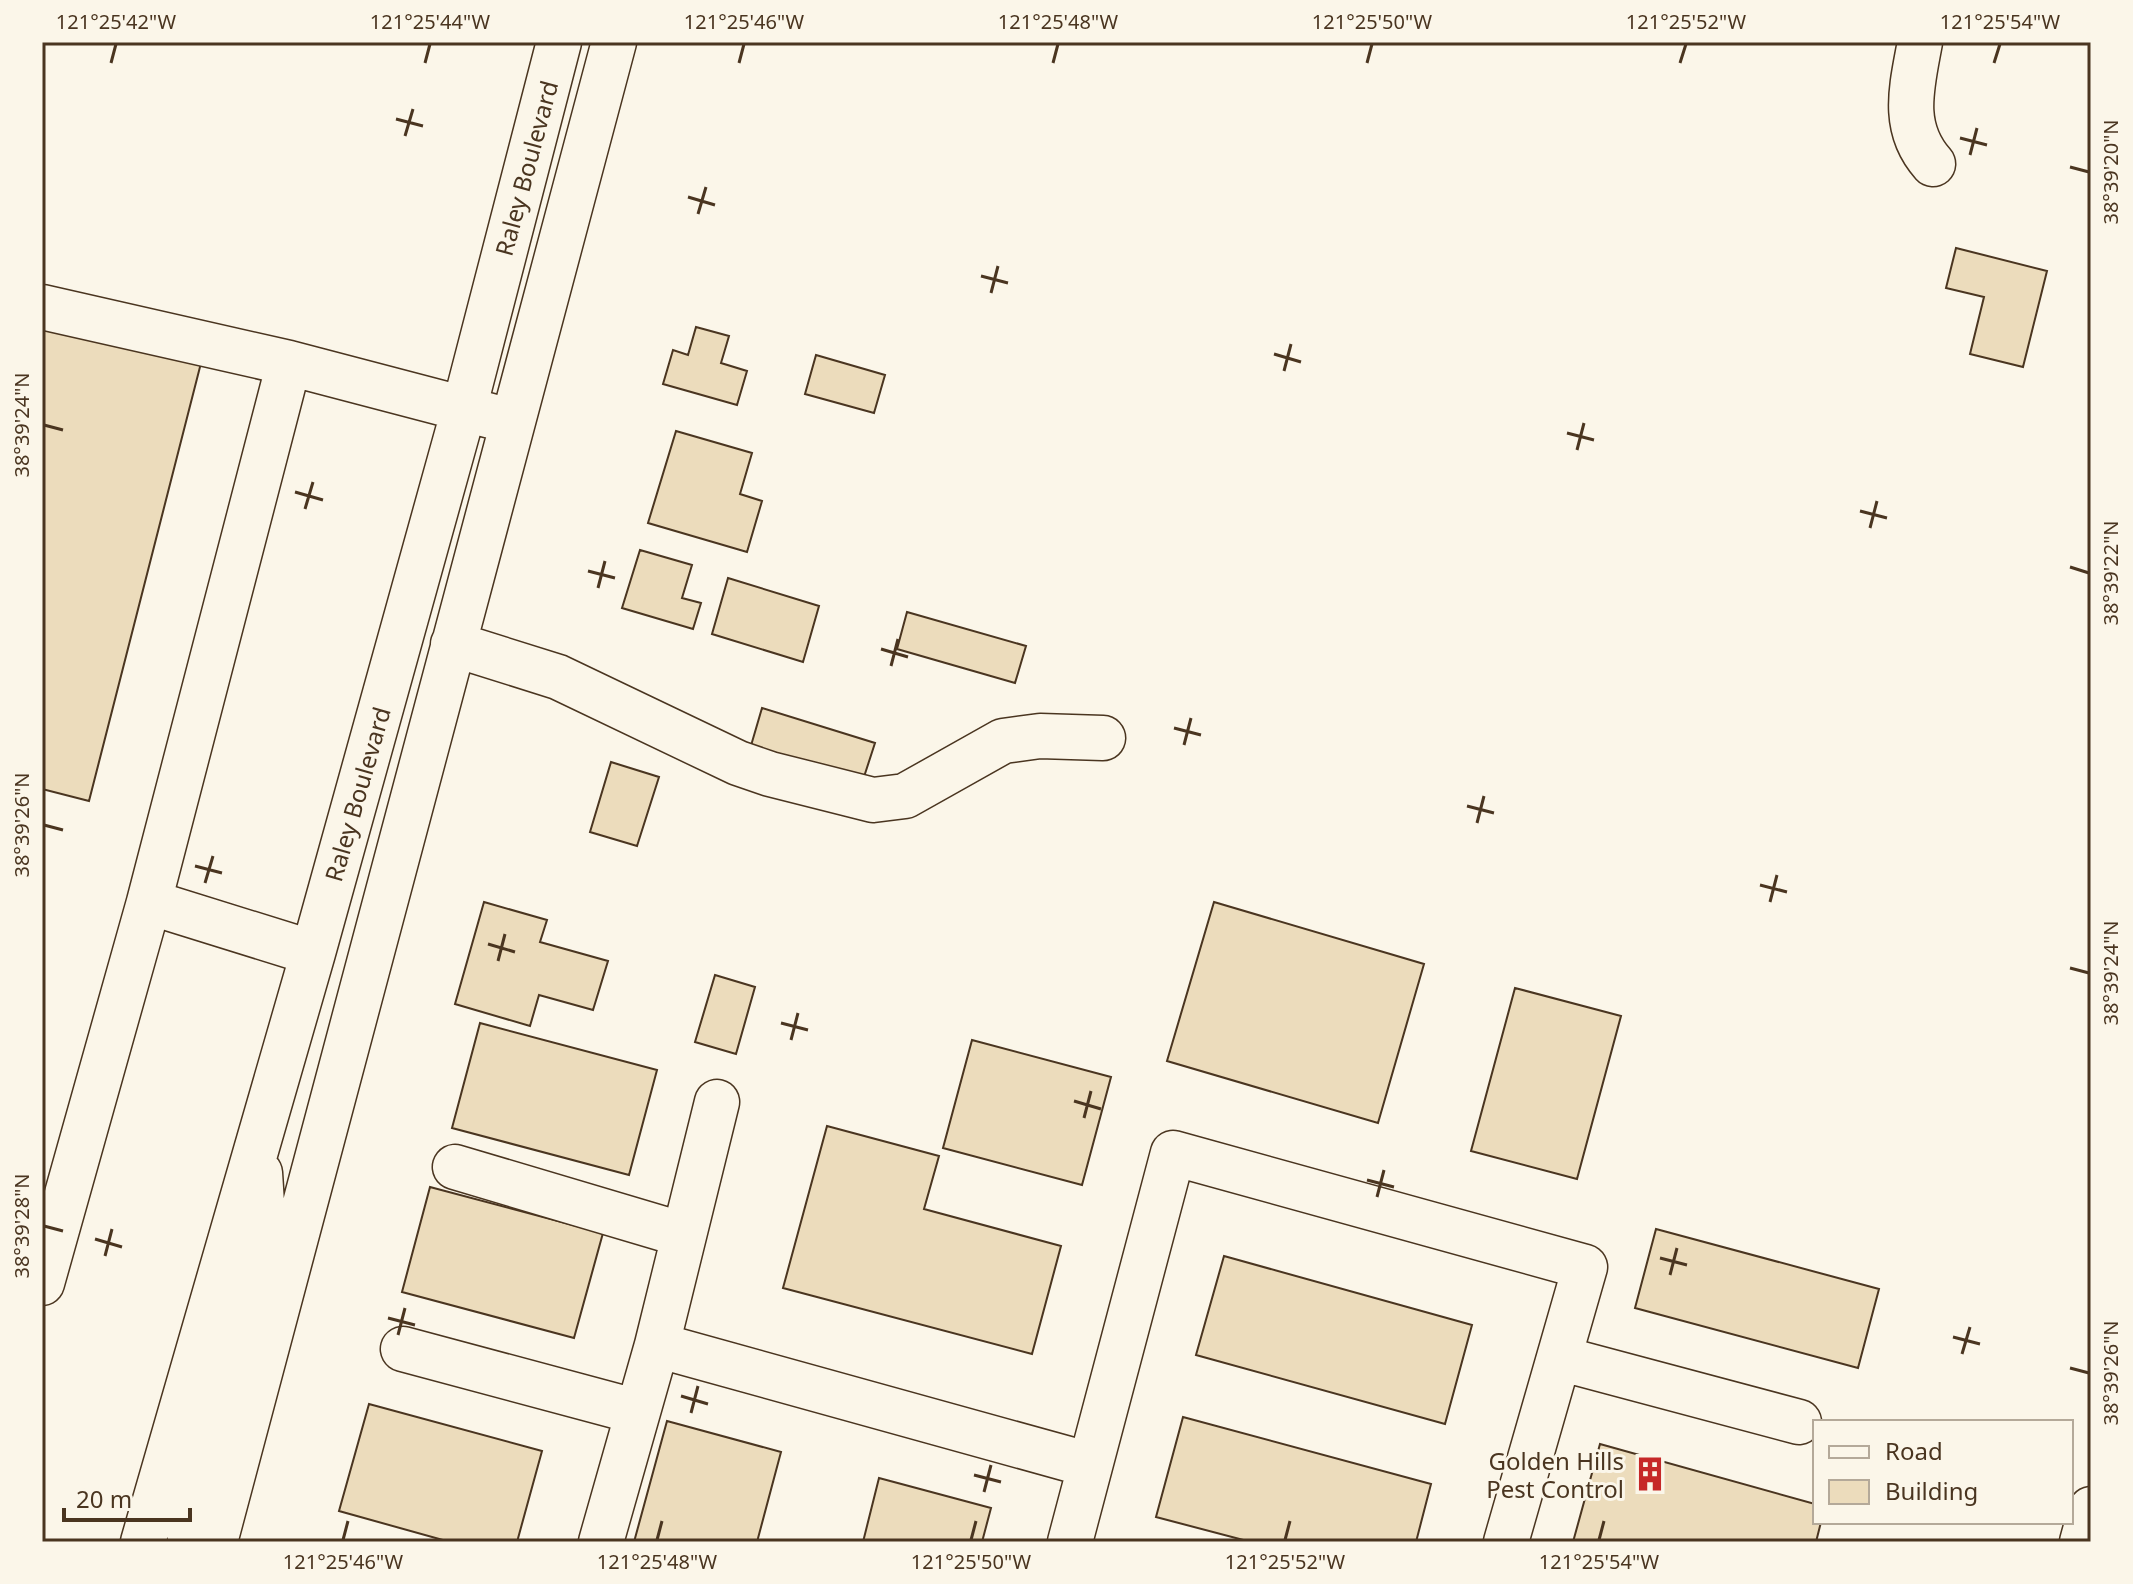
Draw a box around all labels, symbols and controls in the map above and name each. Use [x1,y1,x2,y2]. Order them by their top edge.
text: 121°25'42"W [56,8,177,35]
text: 121°25'44"W [370,8,491,35]
text: 121°25'46"W [684,8,805,35]
text: 121°25'48"W [998,8,1119,35]
text: 121°25'50"W [1312,8,1433,35]
text: 121°25'52"W [1626,8,1747,35]
text: 121°25'54"W [1940,8,2061,35]
street label: Raley Boulevard [487,77,565,259]
text: 38°39'20"N [2097,119,2124,225]
text: 38°39'24"N [8,372,35,478]
text: 38°39'22"N [2097,520,2124,626]
street label: Raley Boulevard [316,703,398,885]
text: 38°39'26"N [8,772,35,878]
text: 38°39'24"N [2097,920,2124,1026]
text: 38°39'28"N [8,1173,35,1279]
text: 38°39'26"N [2097,1320,2124,1426]
legend [1813,1420,2073,1524]
text: Road [1885,1434,1943,1467]
place label: Golden Hills Pest Control [1486,1444,1624,1505]
building icon: Golden Hills Pest Control [1631,1455,1669,1493]
scale bar [64,1472,190,1522]
text: Building [1885,1474,1978,1507]
text: 20 m [76,1482,132,1515]
text: 121°25'46"W [283,1548,404,1575]
text: 121°25'48"W [597,1548,718,1575]
text: 121°25'50"W [911,1548,1032,1575]
text: 121°25'52"W [1225,1548,1346,1575]
text: 121°25'54"W [1539,1548,1660,1575]

